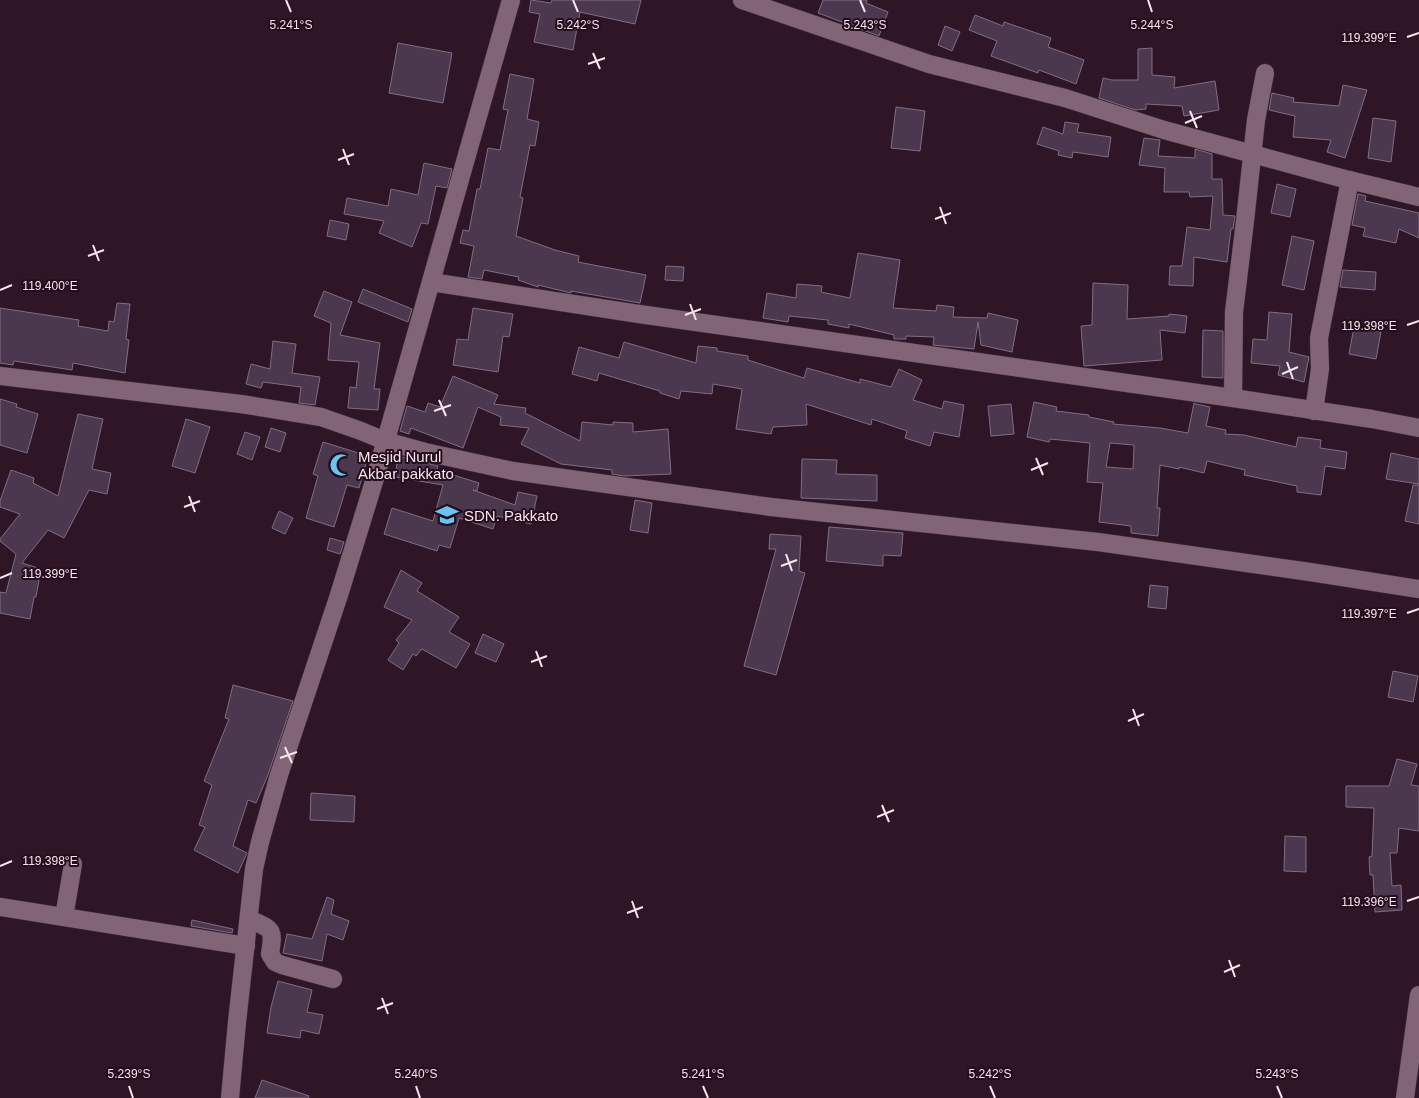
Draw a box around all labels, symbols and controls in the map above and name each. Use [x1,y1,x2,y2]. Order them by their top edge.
text: 5.241°S [270,18,312,32]
text: 5.242°S [557,18,599,32]
text: 5.243°S [844,18,886,32]
text: 5.244°S [1131,18,1173,32]
text: 119.399°E [1341,31,1397,45]
text: 119.400°E [22,279,78,293]
text: 119.398°E [1341,319,1397,333]
place label: Mesjid Nurul Akbar pakkato [358,448,454,482]
mosque icon: Mesjid Nurul Akbar pakkato [328,452,354,478]
school or university icon: SDN. Pakkato [434,502,460,528]
place label: SDN. Pakkato [464,507,558,524]
text: 119.399°E [22,567,78,581]
text: 119.397°E [1341,607,1397,621]
text: 119.398°E [22,854,78,868]
text: 119.396°E [1341,895,1397,909]
text: 5.239°S [108,1067,150,1081]
text: 5.240°S [395,1067,437,1081]
text: 5.241°S [682,1067,724,1081]
text: 5.242°S [969,1067,1011,1081]
text: 5.243°S [1256,1067,1298,1081]

